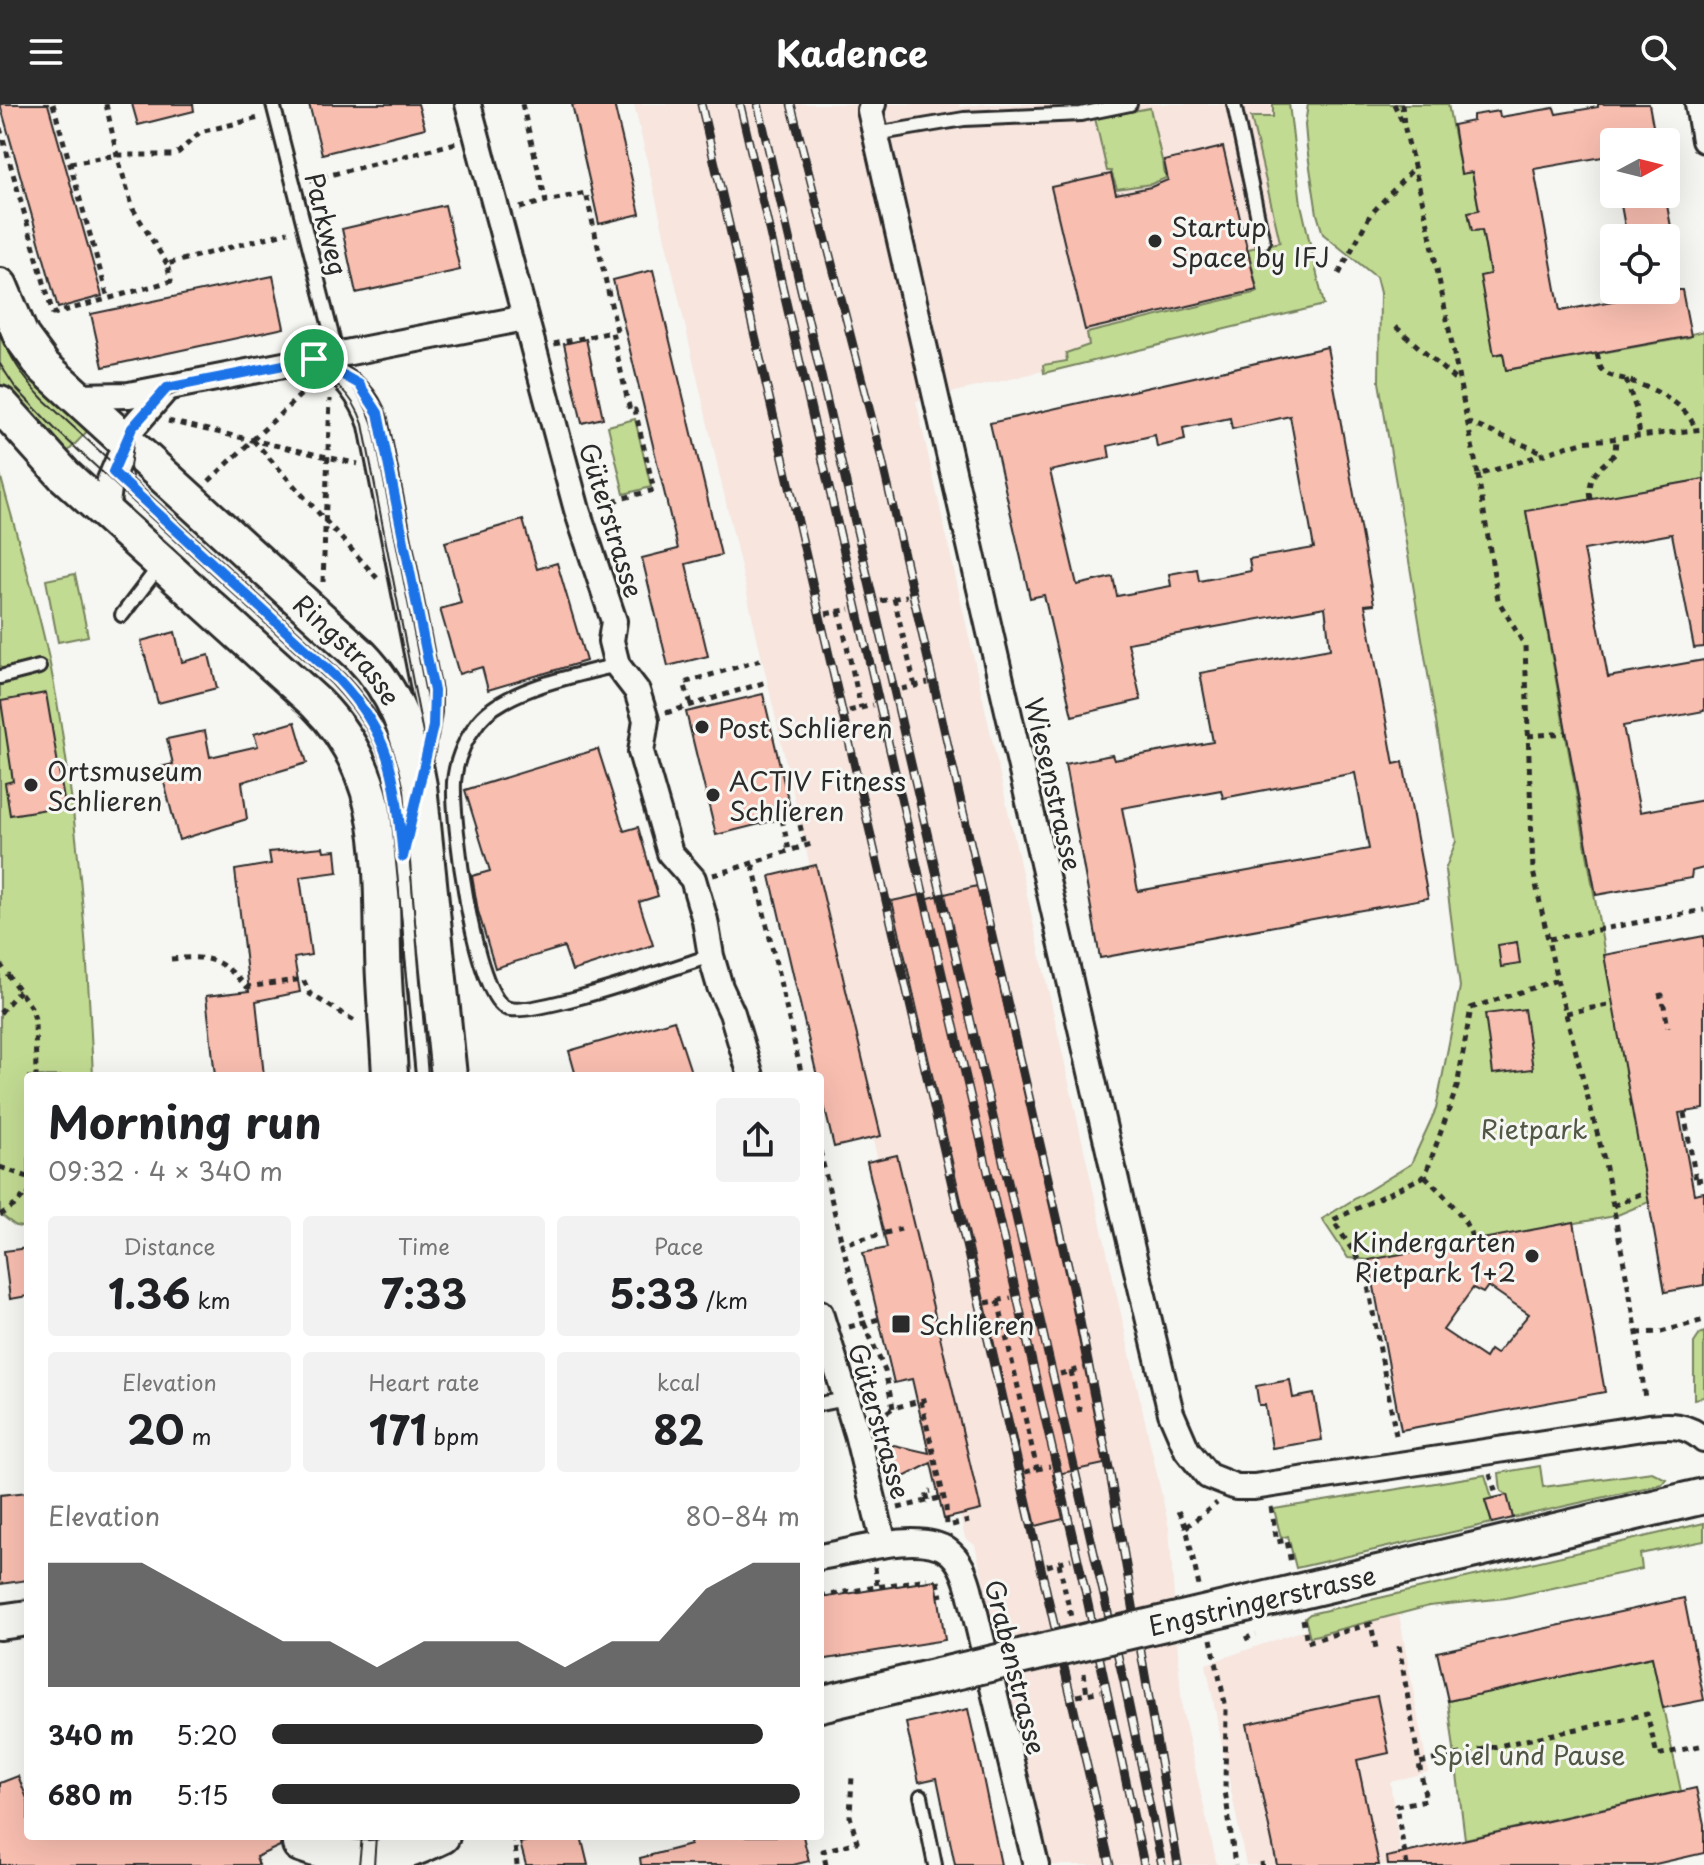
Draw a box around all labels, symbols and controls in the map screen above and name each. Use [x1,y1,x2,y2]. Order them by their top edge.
text: Kadence [776,25,928,79]
icon: menu [24,30,68,74]
icon: search [1636,30,1680,74]
north arrow [1600,128,1680,208]
map controls [1600,128,1680,304]
street label: Parkweg [295,168,359,280]
place label: Startup Space by IFJ [1171,207,1330,276]
button: locate [1600,224,1680,304]
marker: Startup Space by IFJ [1146,232,1164,250]
pin [280,325,348,393]
icon: arrive [292,337,336,381]
street label: Güterstrasse [570,438,654,602]
street label: Ringstrasse [285,584,411,712]
street label: Wiesenstrasse [1015,693,1093,875]
place label: Post Schlieren [718,708,893,747]
marker: Post Schlieren [693,718,711,736]
place label: Ortsmuseum Schlieren [47,751,203,820]
place label: ACTIV Fitness Schlieren [729,761,906,830]
marker: Ortsmuseum Schlieren [22,776,40,794]
marker: ACTIV Fitness Schlieren [704,786,722,804]
text: Morning run [48,1088,322,1154]
button: share [716,1098,800,1182]
park label: Rietpark [1481,1109,1588,1148]
text: 09:32 · 4 × 340 m [48,1151,283,1190]
place label: Kindergarten Rietpark 1+2 [1352,1222,1516,1291]
text: Distance [123,1229,215,1262]
text: Time [398,1229,450,1262]
text: Pace [654,1229,703,1262]
marker: Kindergarten Rietpark 1+2 [1523,1247,1541,1265]
text: 1.36 [108,1262,190,1323]
text: 7:33 [381,1262,467,1323]
text: 5:33 [609,1262,699,1323]
text: km [190,1283,231,1316]
text: /km [699,1283,748,1316]
place label: Schlieren [919,1305,1034,1344]
marker: Schlieren [890,1313,912,1335]
street label: Güterstrasse [839,1339,921,1503]
text: Elevation [122,1365,217,1398]
text: Heart rate [368,1365,480,1398]
text: kcal [657,1365,701,1398]
text: 20 [127,1398,184,1459]
text: 171 [369,1398,427,1459]
text: 82 [653,1398,704,1459]
text: m [184,1419,212,1452]
text: bpm [427,1419,479,1452]
text: Elevation [48,1496,160,1535]
text: 80–84 m [686,1496,800,1535]
street label: Engstringerstrasse [1145,1555,1379,1645]
street label: Grabenstrasse [975,1575,1057,1759]
text: 340 m [48,1715,134,1754]
text: 5:20 [176,1715,237,1754]
park label: Spiel und Pause [1433,1735,1625,1774]
text: 680 m [48,1775,133,1814]
text: 5:15 [176,1775,229,1814]

